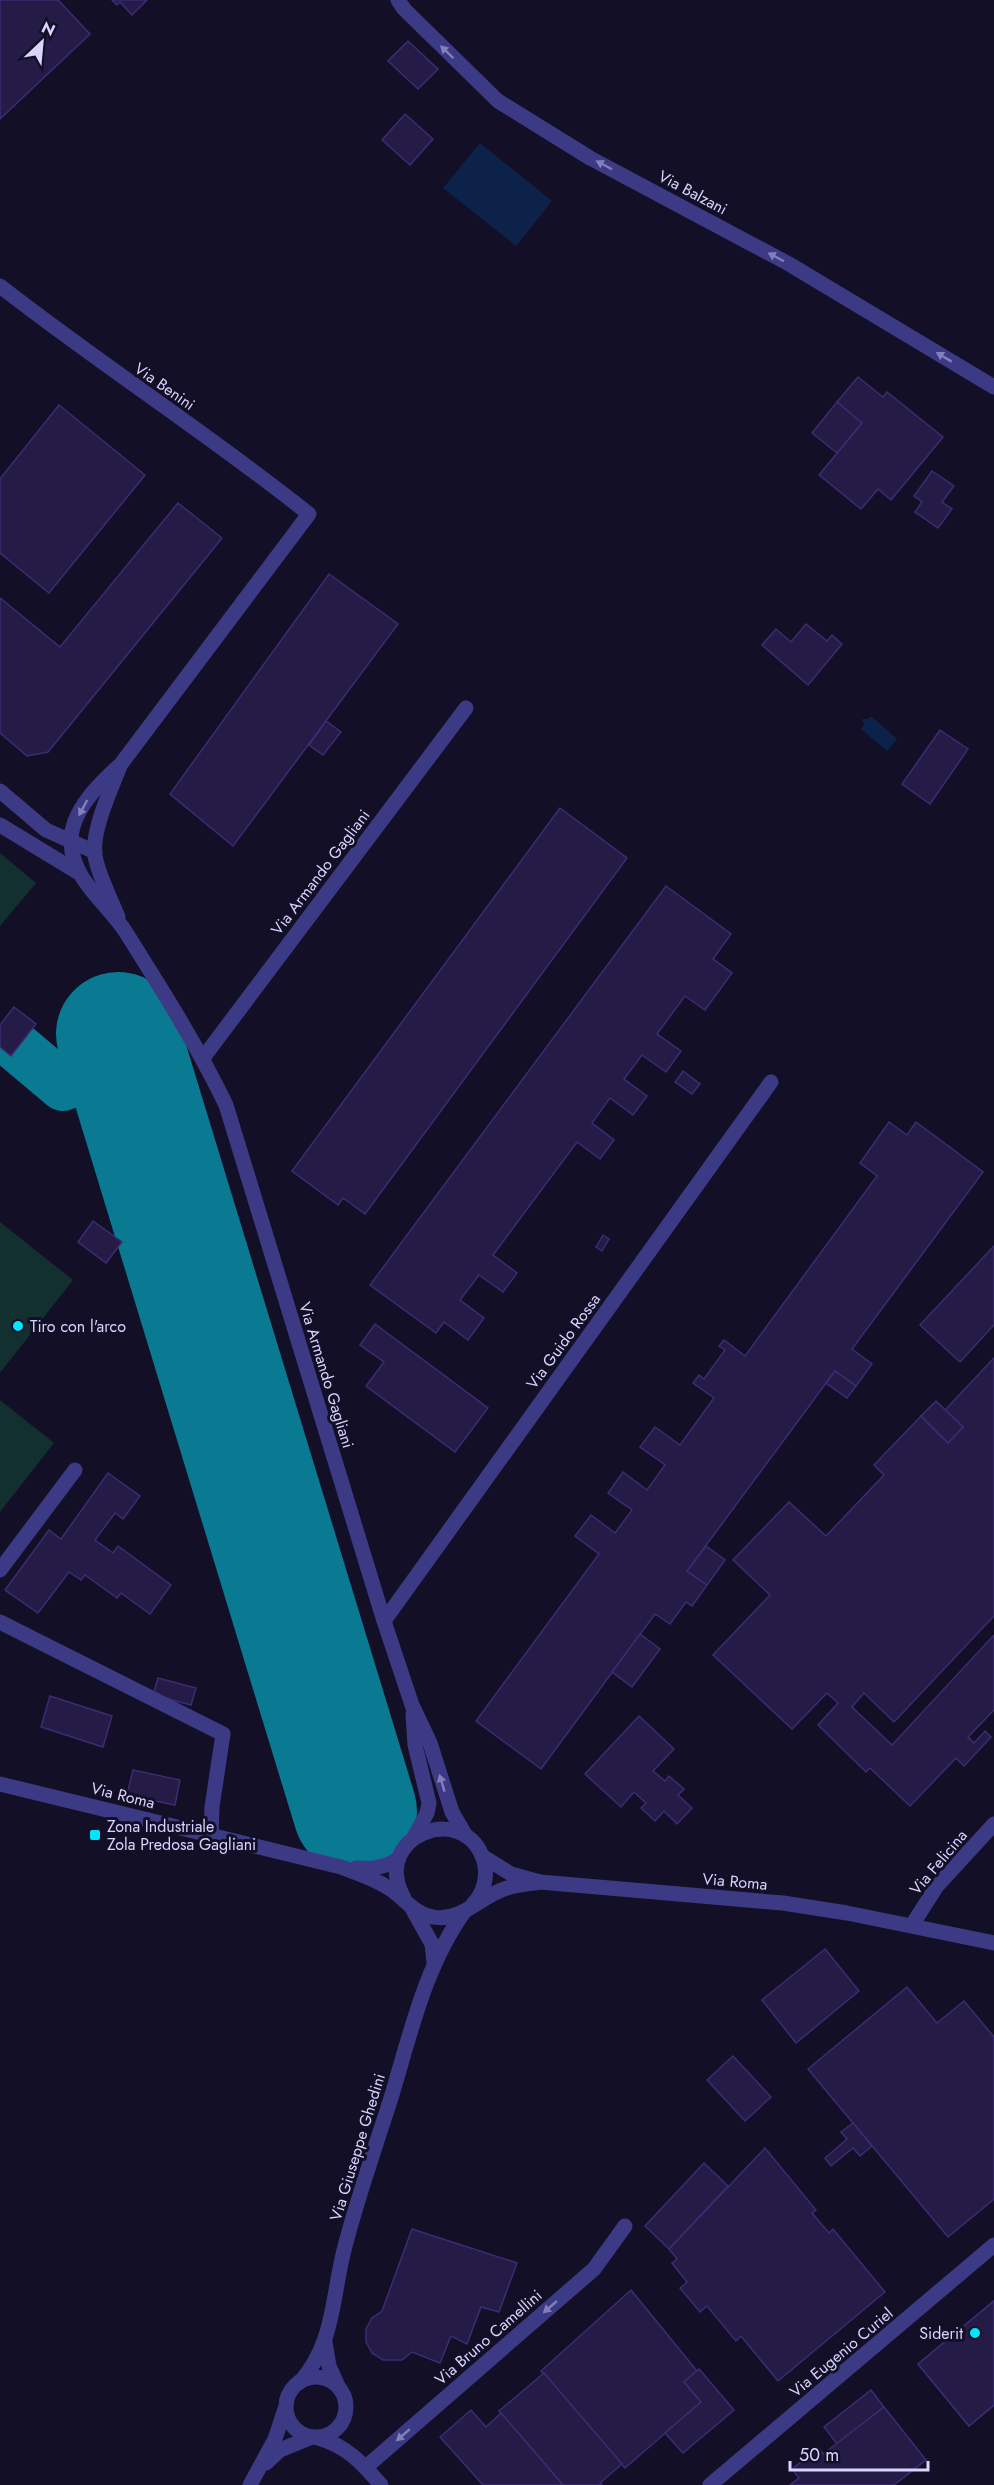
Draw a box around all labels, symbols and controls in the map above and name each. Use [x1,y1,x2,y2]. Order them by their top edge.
north arrow [12,12,72,72]
text: N [38,16,59,42]
one-way arrow [441,45,455,59]
one-way arrow [596,160,613,170]
street label: Via Balzani [654,165,731,220]
one-way arrow [768,252,785,262]
one-way arrow [936,351,952,362]
street label: Via Benini [130,357,200,416]
one-way arrow [78,800,88,817]
street label: Via Armando Gagliani [266,805,375,940]
street label: Via Guido Rossa [521,1289,606,1394]
street label: Via Armando Gagliani [293,1299,360,1451]
place label: Tiro con l'arco [30,1315,126,1338]
marker: Tiro con l'arco [11,1319,25,1333]
one-way arrow [437,1774,446,1792]
street label: Via Roma [89,1776,157,1815]
place label: Zona Industriale Zola Predosa Gagliani [107,1815,256,1856]
street label: Via Felicina [904,1825,972,1900]
marker: Zona Industriale Zola Predosa Gagliani [88,1828,102,1842]
street label: Via Roma [702,1867,768,1896]
street label: Via Giuseppe Ghedini [324,2071,391,2224]
street label: Via Bruno Camellini [430,2284,547,2390]
one-way arrow [543,2300,558,2313]
street label: Via Eugenio Curiel [785,2302,898,2403]
place label: Siderit [919,2322,963,2345]
marker: Siderit [968,2326,982,2340]
one-way arrow [396,2428,411,2441]
scale bar [790,2434,928,2472]
text: 50 m [799,2442,839,2468]

